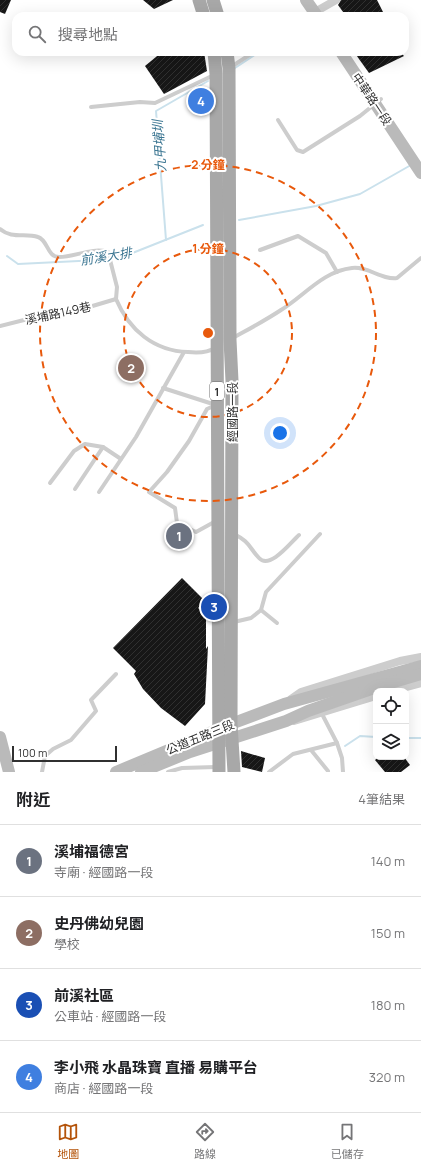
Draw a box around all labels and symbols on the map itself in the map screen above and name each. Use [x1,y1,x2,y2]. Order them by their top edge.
street label: 中華路一段 [348,69,396,129]
pin: 4 [188,86,214,116]
water label: 九甲埔圳 [148,117,170,173]
text: 2 分鐘 [191,156,225,173]
text: 1 分鐘 [192,240,224,257]
water label: 前溪大排 [79,243,135,269]
street label: 溪埔路149巷 [23,298,93,328]
centre of rings [201,326,215,340]
pin: 2 [118,353,144,383]
road number: 1 [210,382,224,400]
street label: 經國路一段 [224,382,241,442]
your location [270,423,290,443]
pin: 1 [166,521,192,551]
pin: 3 [201,592,227,622]
street label: 公道五路三段 [163,716,237,758]
scale bar [12,744,117,763]

